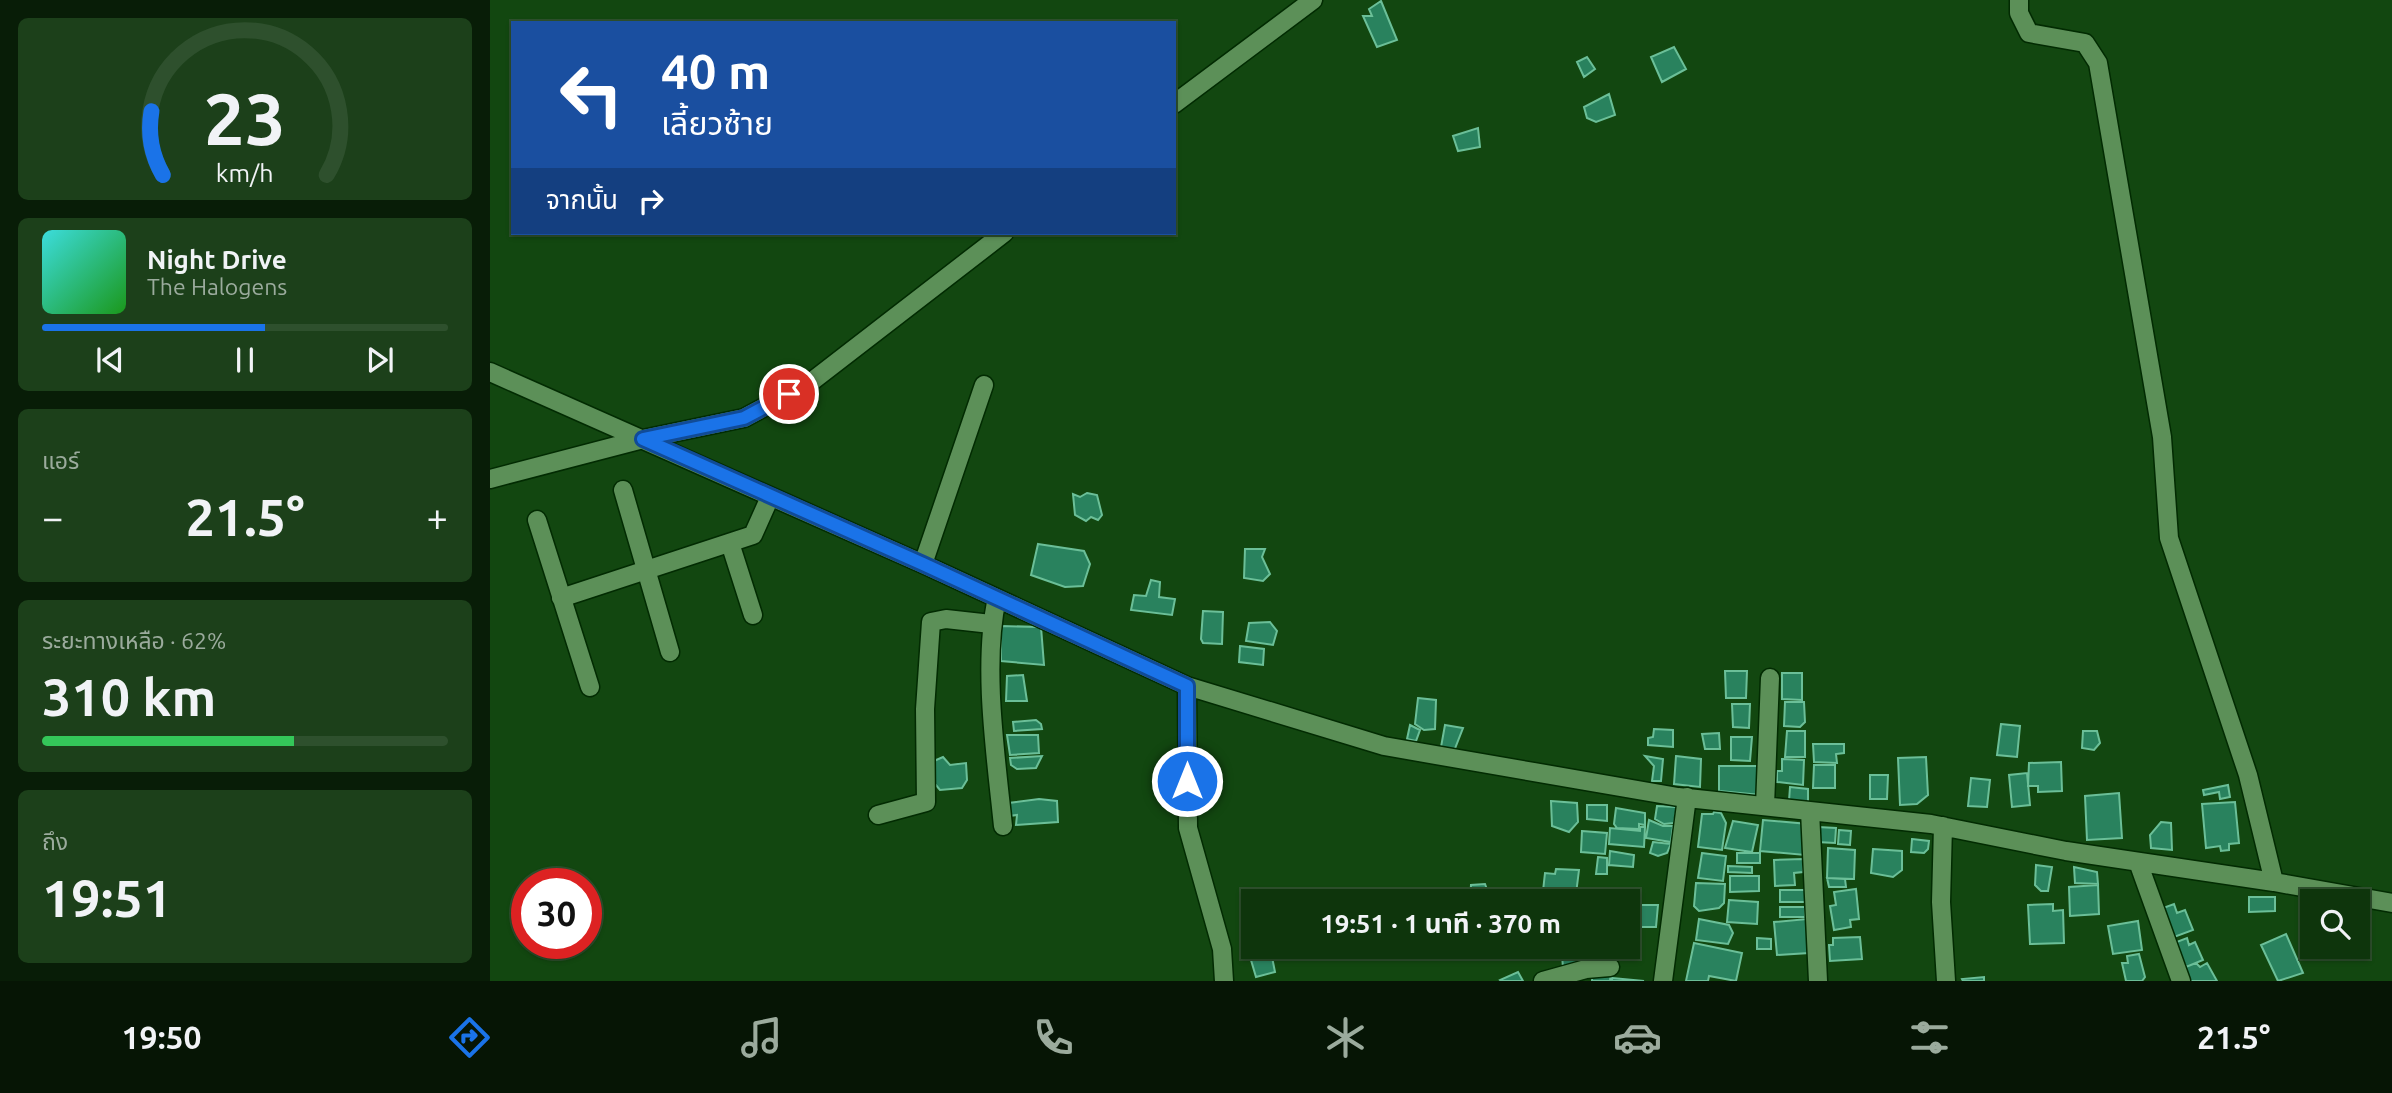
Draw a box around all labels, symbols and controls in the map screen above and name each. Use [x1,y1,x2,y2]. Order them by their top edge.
text: 40 m [661,43,770,98]
icon: left [546,49,637,140]
text: 23 [204,77,286,159]
text: เลี้ยวซ้าย [661,105,773,141]
text: km/h [216,159,274,187]
icon: right [632,182,670,220]
text: จากนั้น [546,185,618,214]
text: Night Drive [147,245,287,274]
text: The Halogens [147,274,287,299]
icon: previous [91,341,129,379]
icon: pause [226,341,264,379]
icon: next [361,341,399,379]
pin [759,364,819,424]
icon: arrive [770,375,808,413]
text: แอร์ [42,448,79,473]
text: 21.5° [185,488,305,546]
text: − [42,496,63,538]
text: + [427,496,448,538]
text: ระยะทางเหลือ · 62% [42,628,226,653]
text: 310 km [42,668,216,726]
position arrow [1150,744,1224,818]
text: ถึง [42,829,68,854]
speed limit sign: 30 [511,868,602,959]
text: 19:51 [42,869,172,927]
map controls [2300,889,2370,959]
button: search [2300,889,2370,959]
text: 19:51 · 1 นาที · 370 m [1320,909,1561,938]
icon: directions [445,1013,494,1062]
icon: music [737,1013,786,1062]
icon: phone [1029,1013,1078,1062]
icon: climate [1321,1013,1370,1062]
icon: car [1613,1013,1662,1062]
icon: filters [1905,1013,1954,1062]
text: 19:50 [122,1019,202,1055]
text: 21.5° [2197,1019,2270,1055]

